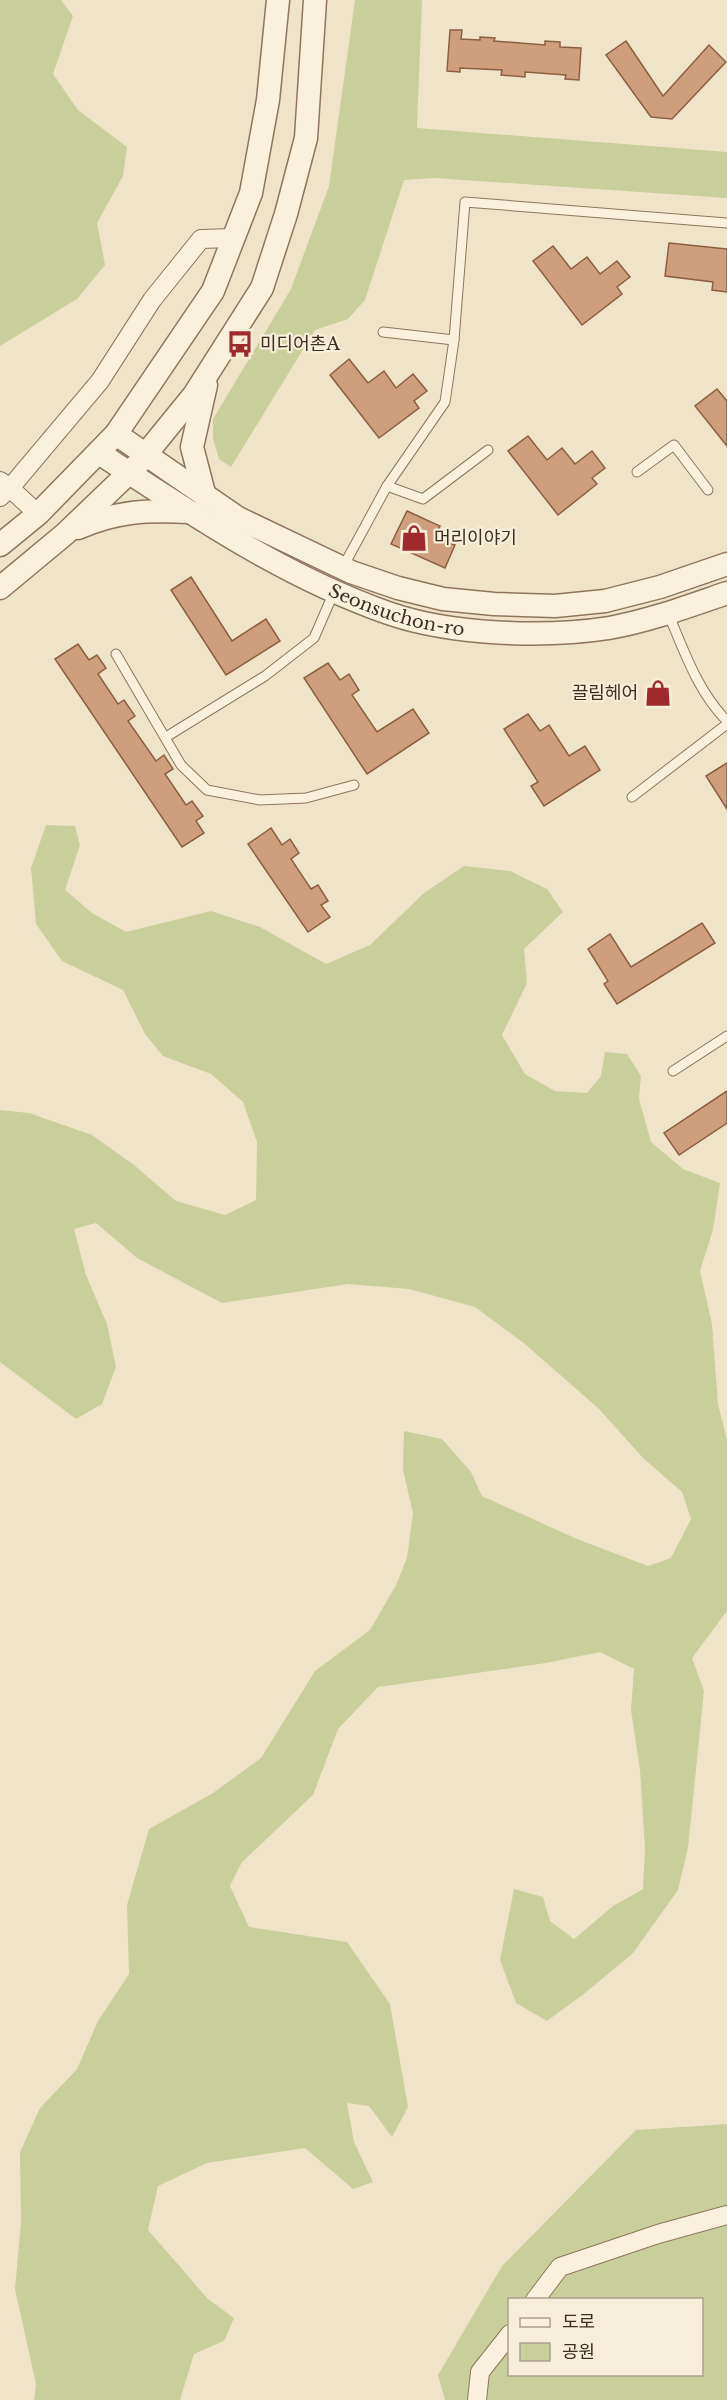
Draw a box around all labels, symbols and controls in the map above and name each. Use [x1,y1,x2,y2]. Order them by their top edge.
bus stop icon: 미디어촌A [225,329,255,359]
place label: 미디어촌A [260,333,341,355]
shop icon: 머리이야기 [399,523,429,553]
place label: 머리이야기 [434,527,517,549]
street label: Seonsuchon-ro [325,579,466,641]
shop icon: 끌림헤어 [643,678,673,708]
place label: 끌림헤어 [572,682,638,704]
legend [508,2298,703,2376]
text: 도로 [562,2311,595,2333]
text: 공원 [562,2341,595,2363]

